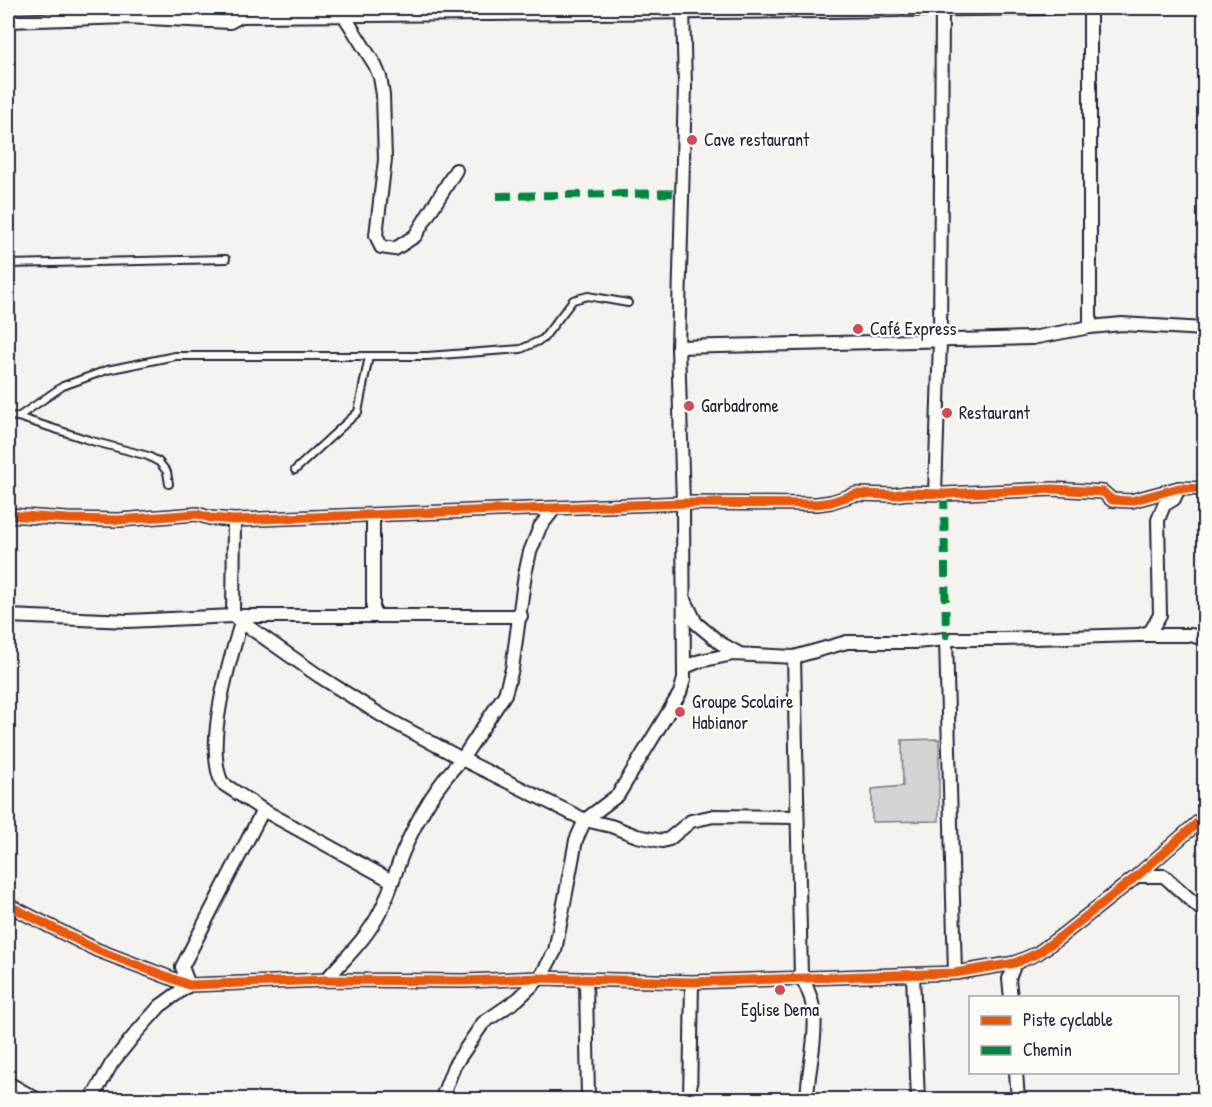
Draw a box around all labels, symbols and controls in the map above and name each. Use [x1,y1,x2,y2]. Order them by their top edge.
place label: Cave restaurant [704,127,810,152]
marker: Cave restaurant [685,133,699,147]
place label: Café Express [870,316,956,341]
marker: Café Express [851,322,865,336]
place label: Garbadrome [701,393,779,418]
marker: Garbadrome [682,399,696,413]
place label: Restaurant [959,400,1031,425]
marker: Restaurant [940,406,954,420]
place label: Groupe Scolaire Habianor [692,689,794,735]
marker: Groupe Scolaire Habianor [673,705,687,719]
marker: Eglise Dema [773,983,787,997]
legend [969,996,1179,1074]
place label: Eglise Dema [741,997,819,1022]
text: Piste cyclable [1023,1007,1113,1032]
text: Chemin [1023,1037,1072,1062]

